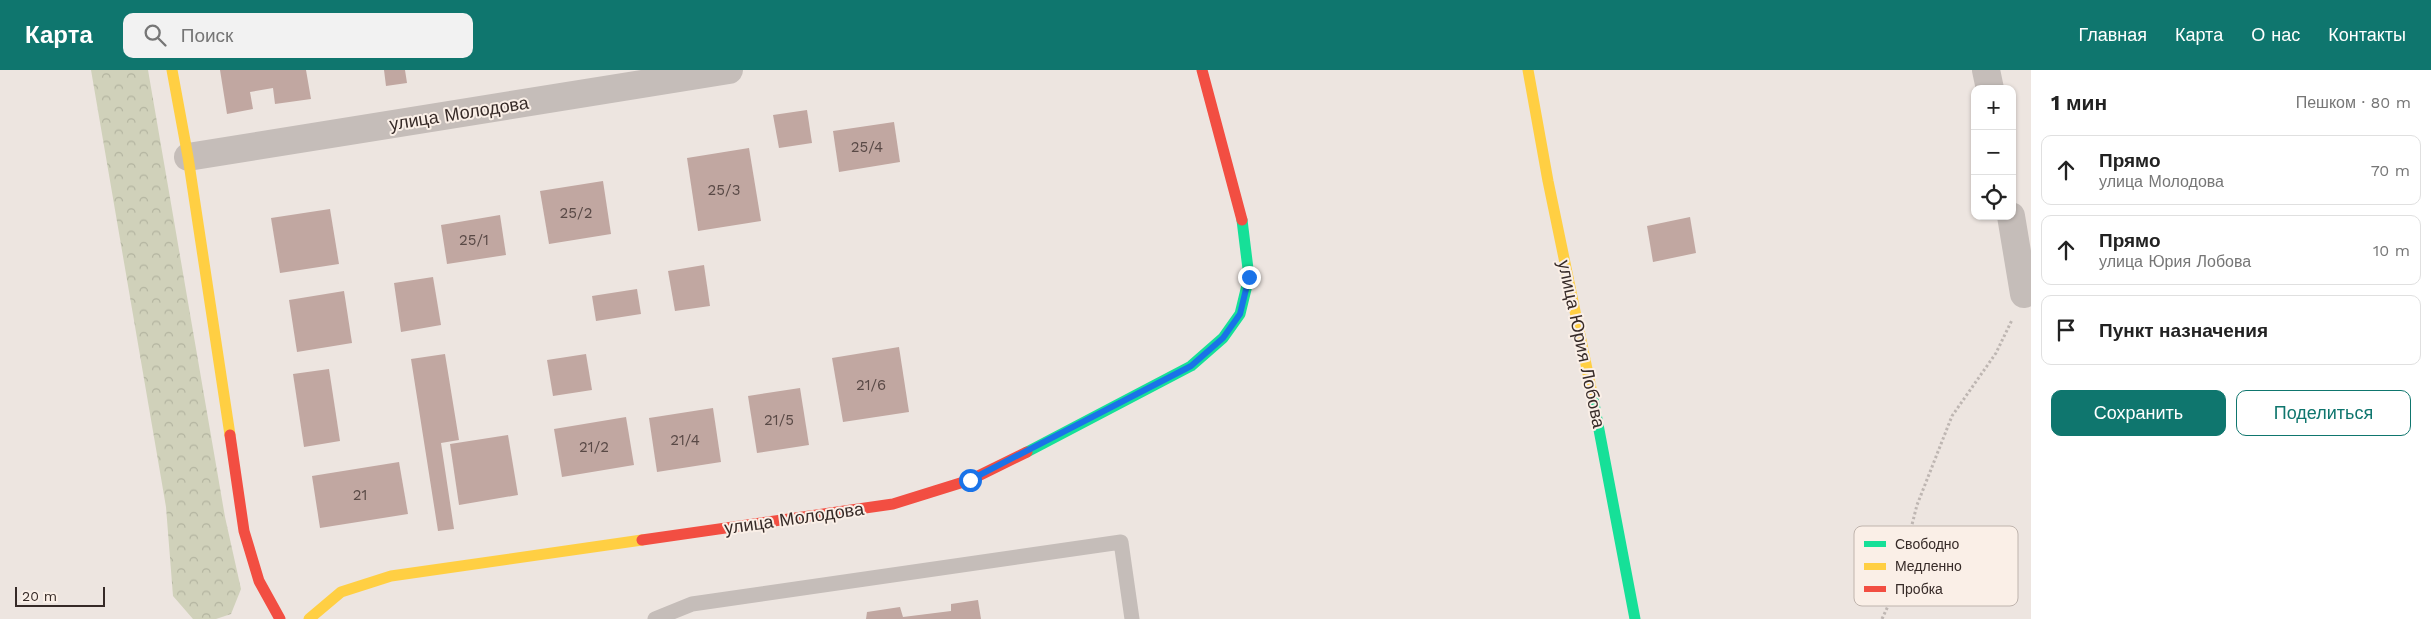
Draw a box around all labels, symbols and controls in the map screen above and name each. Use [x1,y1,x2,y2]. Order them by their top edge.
search box [123,13,473,58]
text: Карта [25,21,93,49]
icon: search [141,21,169,49]
text: Поиск [181,24,233,47]
text: Главная [2078,24,2147,45]
text: Карта [2175,24,2223,45]
text: О нас [2251,24,2300,45]
text: Контакты [2328,24,2406,45]
map controls [1971,85,2016,220]
button: + [1971,85,2016,130]
text: 1 мин [2051,90,2107,115]
street label: улица Молодова [388,91,531,134]
text: Пешком · 80 m [2296,93,2411,112]
button: − [1971,130,2016,175]
house number: 25/4 [851,138,883,156]
text: Прямо [2099,149,2161,172]
icon: ahead [2052,156,2080,184]
text: 70 m [2371,161,2410,180]
text: улица Молодова [2099,172,2224,191]
button: locate [1971,175,2016,220]
house number: 25/3 [708,181,740,199]
house number: 25/2 [560,204,592,222]
text: Прямо [2099,229,2161,252]
house number: 25/1 [459,231,489,249]
icon: ahead [2052,236,2080,264]
text: 10 m [2373,241,2410,260]
text: улица Юрия Лобова [2099,252,2251,271]
street label: улица Юрия Лобова [1554,258,1610,431]
route end [1238,266,1261,289]
icon: arrive [2052,316,2080,344]
text: Пункт назначения [2099,319,2268,342]
house number: 21/6 [856,376,886,394]
button: Сохранить [2051,390,2226,436]
button: Поделиться [2236,390,2411,436]
house number: 21/5 [764,411,794,429]
house number: 21/4 [670,431,700,449]
house number: 21/2 [579,438,609,456]
route start [959,469,982,492]
house number: 21 [353,486,367,504]
street label: улица Молодова [723,498,866,538]
legend [1854,526,2018,606]
text: Свободно [1895,536,1960,552]
text: Медленно [1895,558,1962,574]
text: Пробка [1895,581,1943,597]
scale bar [15,584,105,607]
text: 20 m [22,588,57,604]

